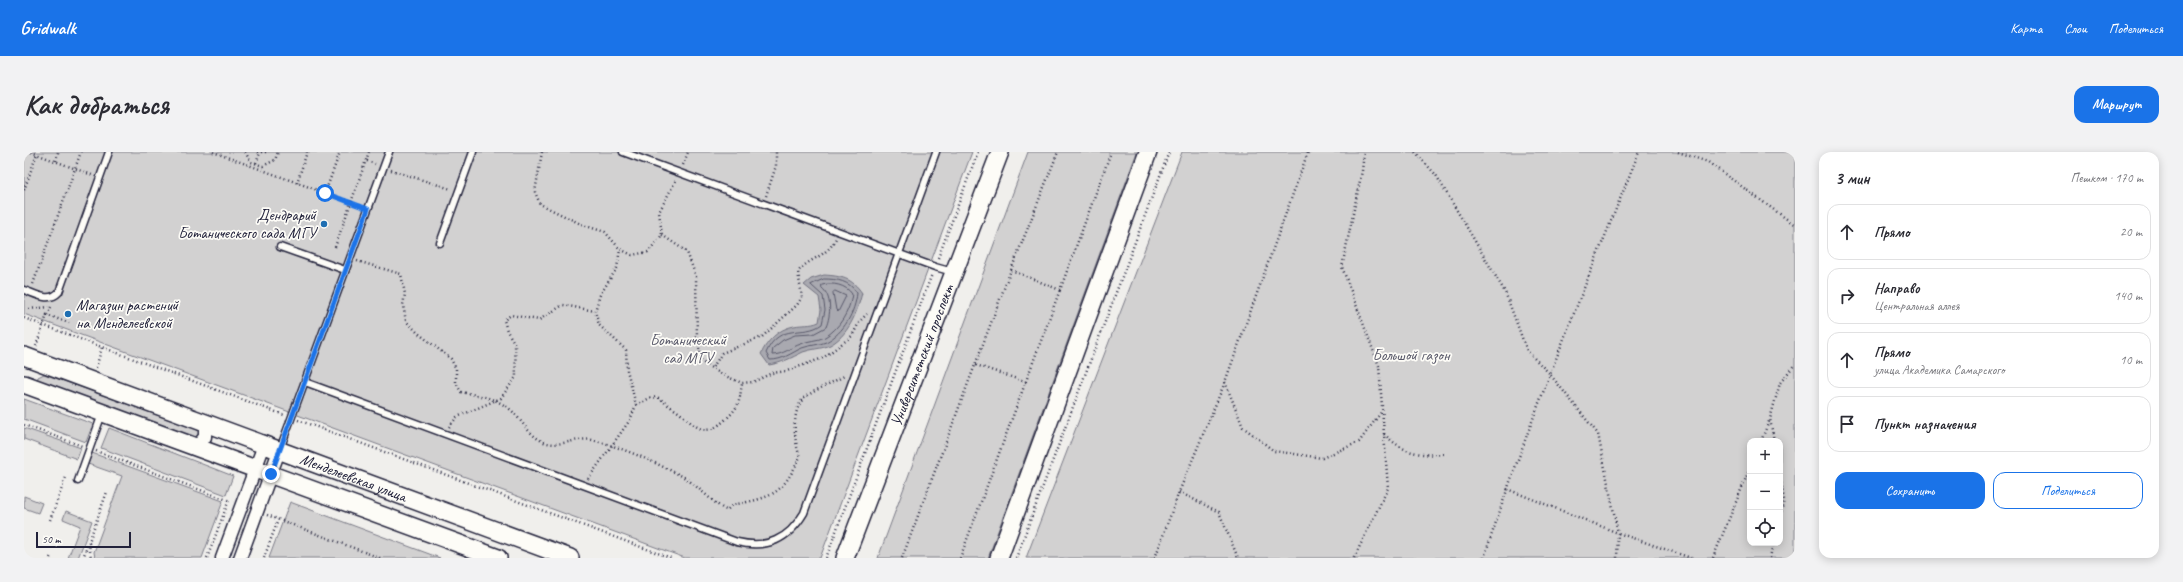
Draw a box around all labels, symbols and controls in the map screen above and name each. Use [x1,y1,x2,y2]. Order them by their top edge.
text: Gridwalk [20,16,76,40]
text: Карта [2010,20,2042,37]
text: Слои [2064,20,2087,37]
text: Поделиться [2109,20,2163,37]
button: Маршрут [2074,86,2159,123]
text: Как добраться [24,87,169,122]
text: 3 мин [1835,168,1870,189]
text: Пешком · 170 m [2070,170,2143,186]
route start [316,184,334,202]
place label: Дендрарий Ботанического сада МГУ [178,205,319,243]
marker: Дендрарий Ботанического сада МГУ [319,219,329,229]
icon: ahead [1836,221,1858,243]
text: Прямо [1874,223,1910,242]
text: 20 m [2120,224,2142,240]
text: Направо [1874,279,1920,298]
street label: Университетский проспект [886,280,959,429]
icon: right [1836,285,1858,307]
text: 140 m [2114,288,2142,304]
place label: Магазин растений на Менделеевской [76,295,180,333]
text: Центральная аллея [1874,298,1959,314]
marker: Магазин растений на Менделеевской [63,309,73,319]
park label: Ботанический сад МГУ [650,330,727,368]
text: Прямо [1874,343,1910,362]
park label: Большой газон [1372,345,1451,365]
icon: ahead [1836,349,1858,371]
text: 10 m [2120,352,2142,368]
text: улица Академика Самарского [1874,362,2004,378]
icon: arrive [1836,413,1858,435]
text: Пункт назначения [1874,415,1976,434]
map controls [1747,438,1783,546]
button: + [1747,438,1783,474]
street label: Менделеевская улица [297,449,411,507]
route end [262,465,280,483]
button: Сохранить [1835,472,1985,509]
button: Поделиться [1993,472,2143,509]
button: − [1747,474,1783,510]
button: locate [1747,510,1783,546]
scale bar [36,530,131,549]
text: 50 m [42,532,61,546]

